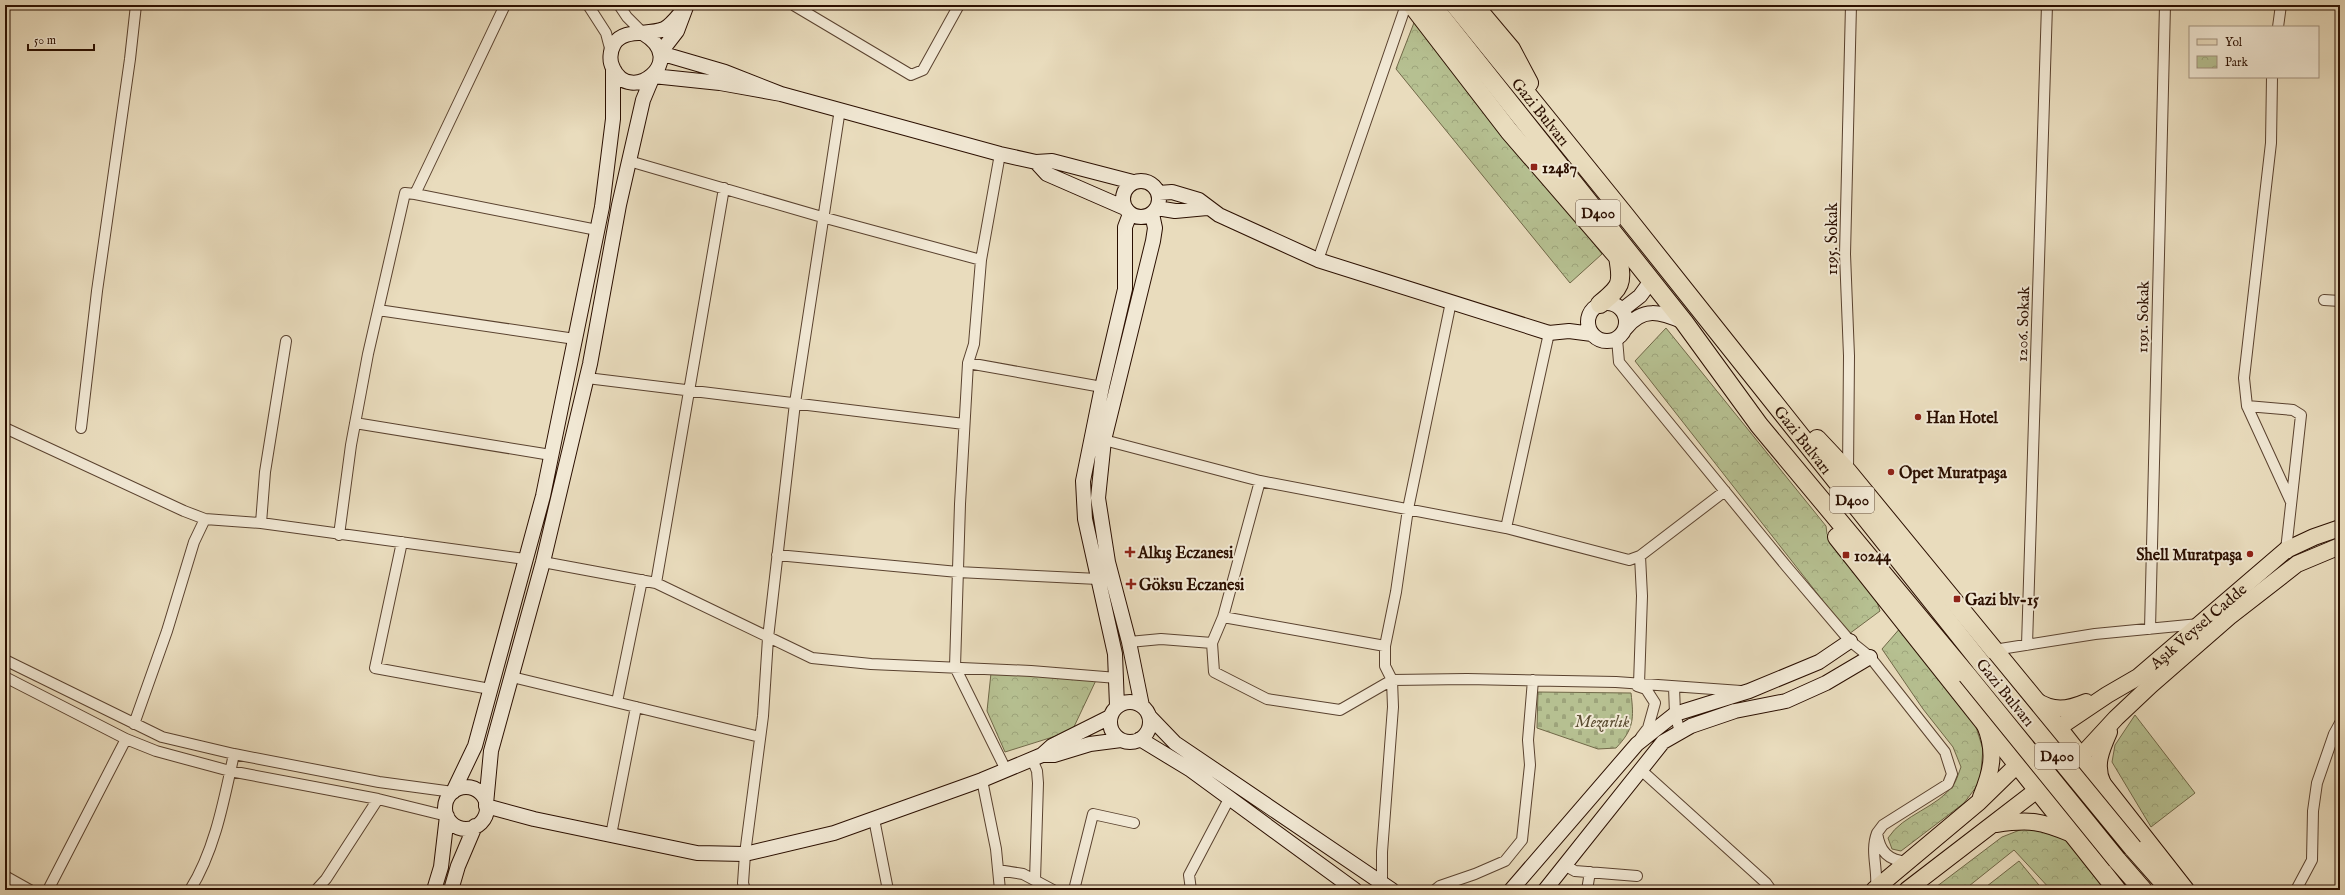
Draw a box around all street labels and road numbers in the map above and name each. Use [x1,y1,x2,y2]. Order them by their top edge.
street label: Gazi Bulvarı [1506,75,1573,151]
road number: D400 [1576,200,1620,226]
street label: 1195. Sokak [1823,202,1843,275]
street label: 1191. Sokak [2133,280,2155,353]
street label: 1206. Sokak [2013,285,2035,362]
street label: Gazi Bulvarı [1769,402,1835,479]
road number: D400 [1830,487,1874,513]
street label: Aşık Veysel Cadde [2146,580,2252,675]
street label: Gazi Bulvarı [1971,655,2038,731]
road number: D400 [2035,743,2079,769]

